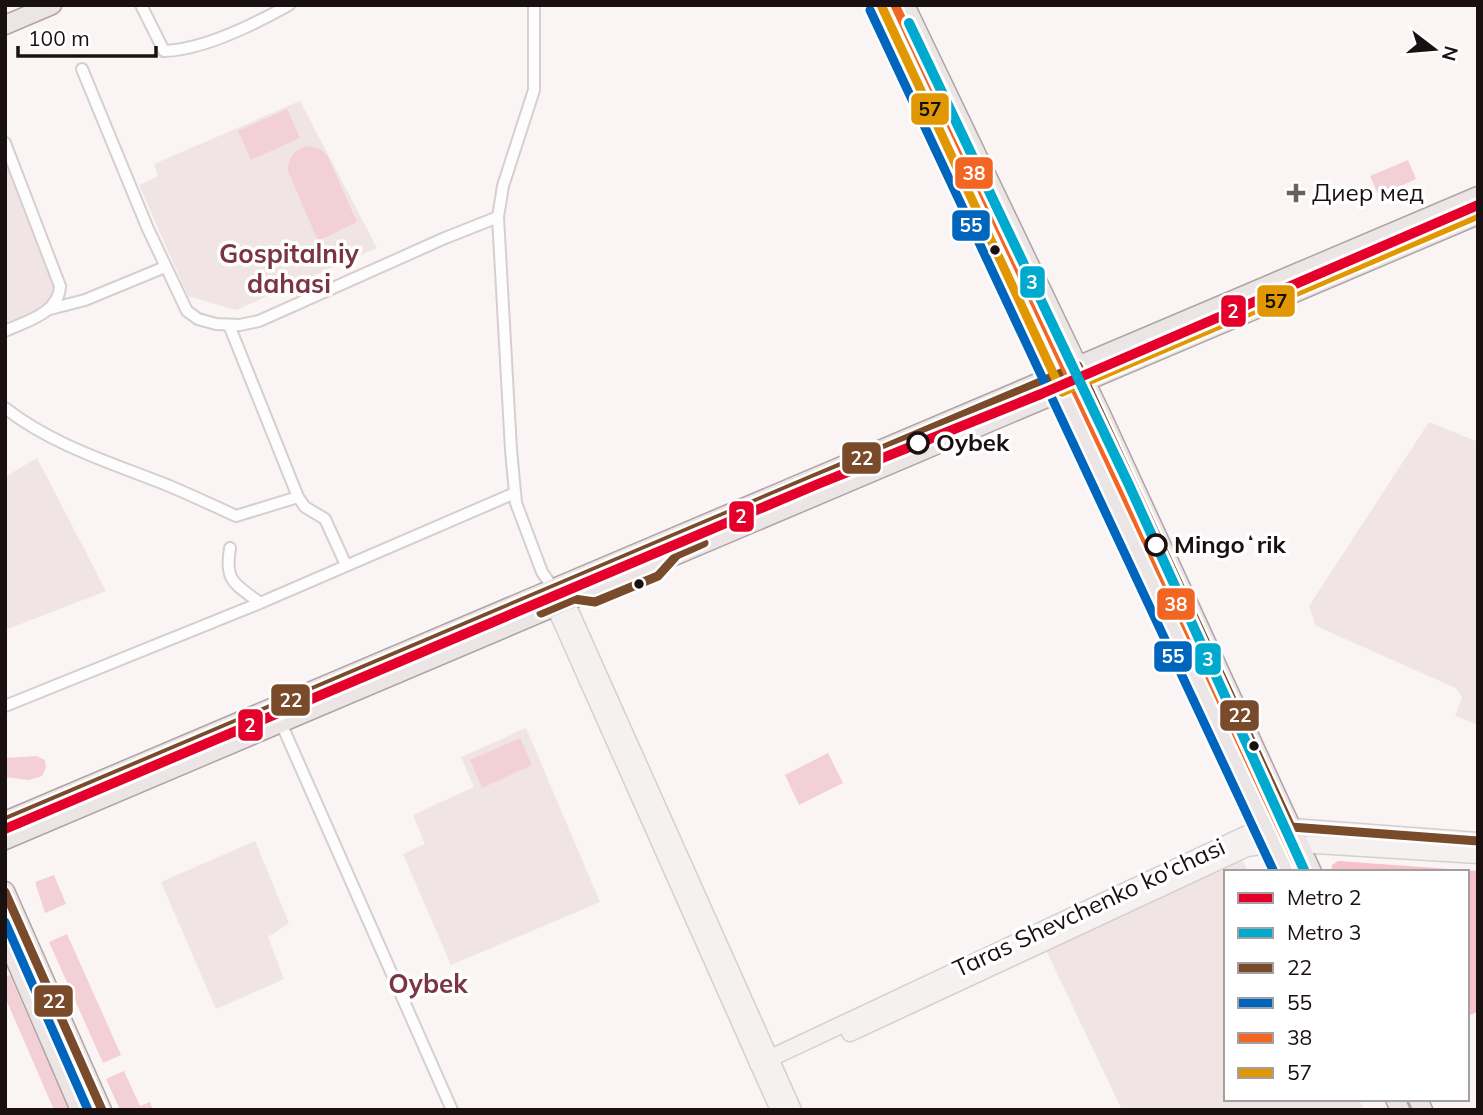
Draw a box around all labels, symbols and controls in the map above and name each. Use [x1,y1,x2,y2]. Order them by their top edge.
scale bar [18,14,156,58]
north arrow [1399,14,1469,84]
text: 100 m [28,25,90,51]
text: N [1437,43,1464,64]
line badge: 57 [910,92,950,126]
text: 57 [919,97,941,121]
line badge: 38 [954,156,994,190]
text: 38 [963,161,985,185]
place label: Диер мед [1312,177,1424,207]
marker: Диер мед [1286,183,1306,203]
line badge: 55 [951,209,991,242]
text: 55 [960,213,982,237]
district label: Gospitalniy dahasi [219,237,360,300]
unlabelled marker [988,243,1002,257]
line badge: 3 [1019,265,1046,299]
text: 3 [1026,270,1038,294]
line badge: 57 [1256,284,1296,318]
text: 57 [1265,289,1287,313]
line badge: 2 [1220,294,1247,328]
text: 2 [1227,299,1239,323]
place label: Oybek [936,427,1010,457]
marker: Oybek [907,432,929,454]
line badge: 22 [841,441,882,475]
text: 22 [851,446,873,470]
line badge: 2 [728,500,755,533]
text: 2 [735,504,747,528]
place label: Mingoʻrik [1174,529,1286,559]
marker: Mingoʻrik [1145,534,1167,556]
unlabelled marker [632,577,646,591]
line badge: 38 [1156,587,1196,621]
text: 38 [1165,592,1187,616]
line badge: 55 [1153,640,1193,673]
line badge: 3 [1194,642,1222,676]
text: 55 [1162,644,1184,668]
text: 3 [1202,647,1214,671]
line badge: 22 [270,683,311,717]
text: 22 [280,688,302,712]
line badge: 22 [1219,699,1260,732]
text: 22 [1229,703,1251,727]
line badge: 2 [237,708,264,742]
text: 2 [244,713,256,737]
unlabelled marker [1247,739,1261,753]
street label: Taras Shevchenko ko'chasi [948,831,1229,983]
legend [1224,870,1469,1101]
text: Metro 2 [1287,884,1361,910]
text: Metro 3 [1287,919,1361,945]
text: 22 [1287,954,1312,980]
district label: Oybek [388,967,468,1000]
line badge: 22 [33,984,74,1018]
text: 22 [43,989,65,1013]
text: 55 [1287,989,1312,1015]
text: 38 [1287,1024,1312,1050]
text: 57 [1287,1059,1312,1085]

